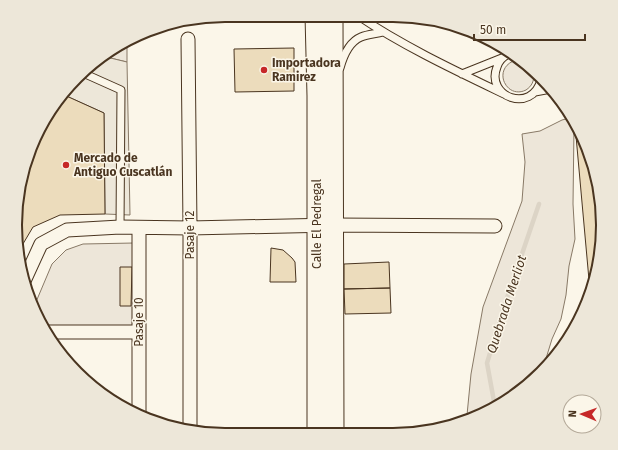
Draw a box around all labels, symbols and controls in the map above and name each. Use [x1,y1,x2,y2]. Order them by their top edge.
scale bar [474,16,585,42]
text: 50 m [480,23,506,37]
place label: Importadora Ramirez [272,56,341,84]
marker: Importadora Ramirez [259,65,269,75]
place label: Mercado de Antiguo Cuscatlán [73,151,172,179]
marker: Mercado de Antiguo Cuscatlán [61,160,71,170]
street label: Calle El Pedregal [310,179,324,269]
street label: Pasaje 12 [183,211,197,259]
water label: Quebrada Merliot [484,253,530,355]
street label: Pasaje 10 [132,297,146,347]
north arrow [562,394,602,434]
text: N [566,410,579,418]

